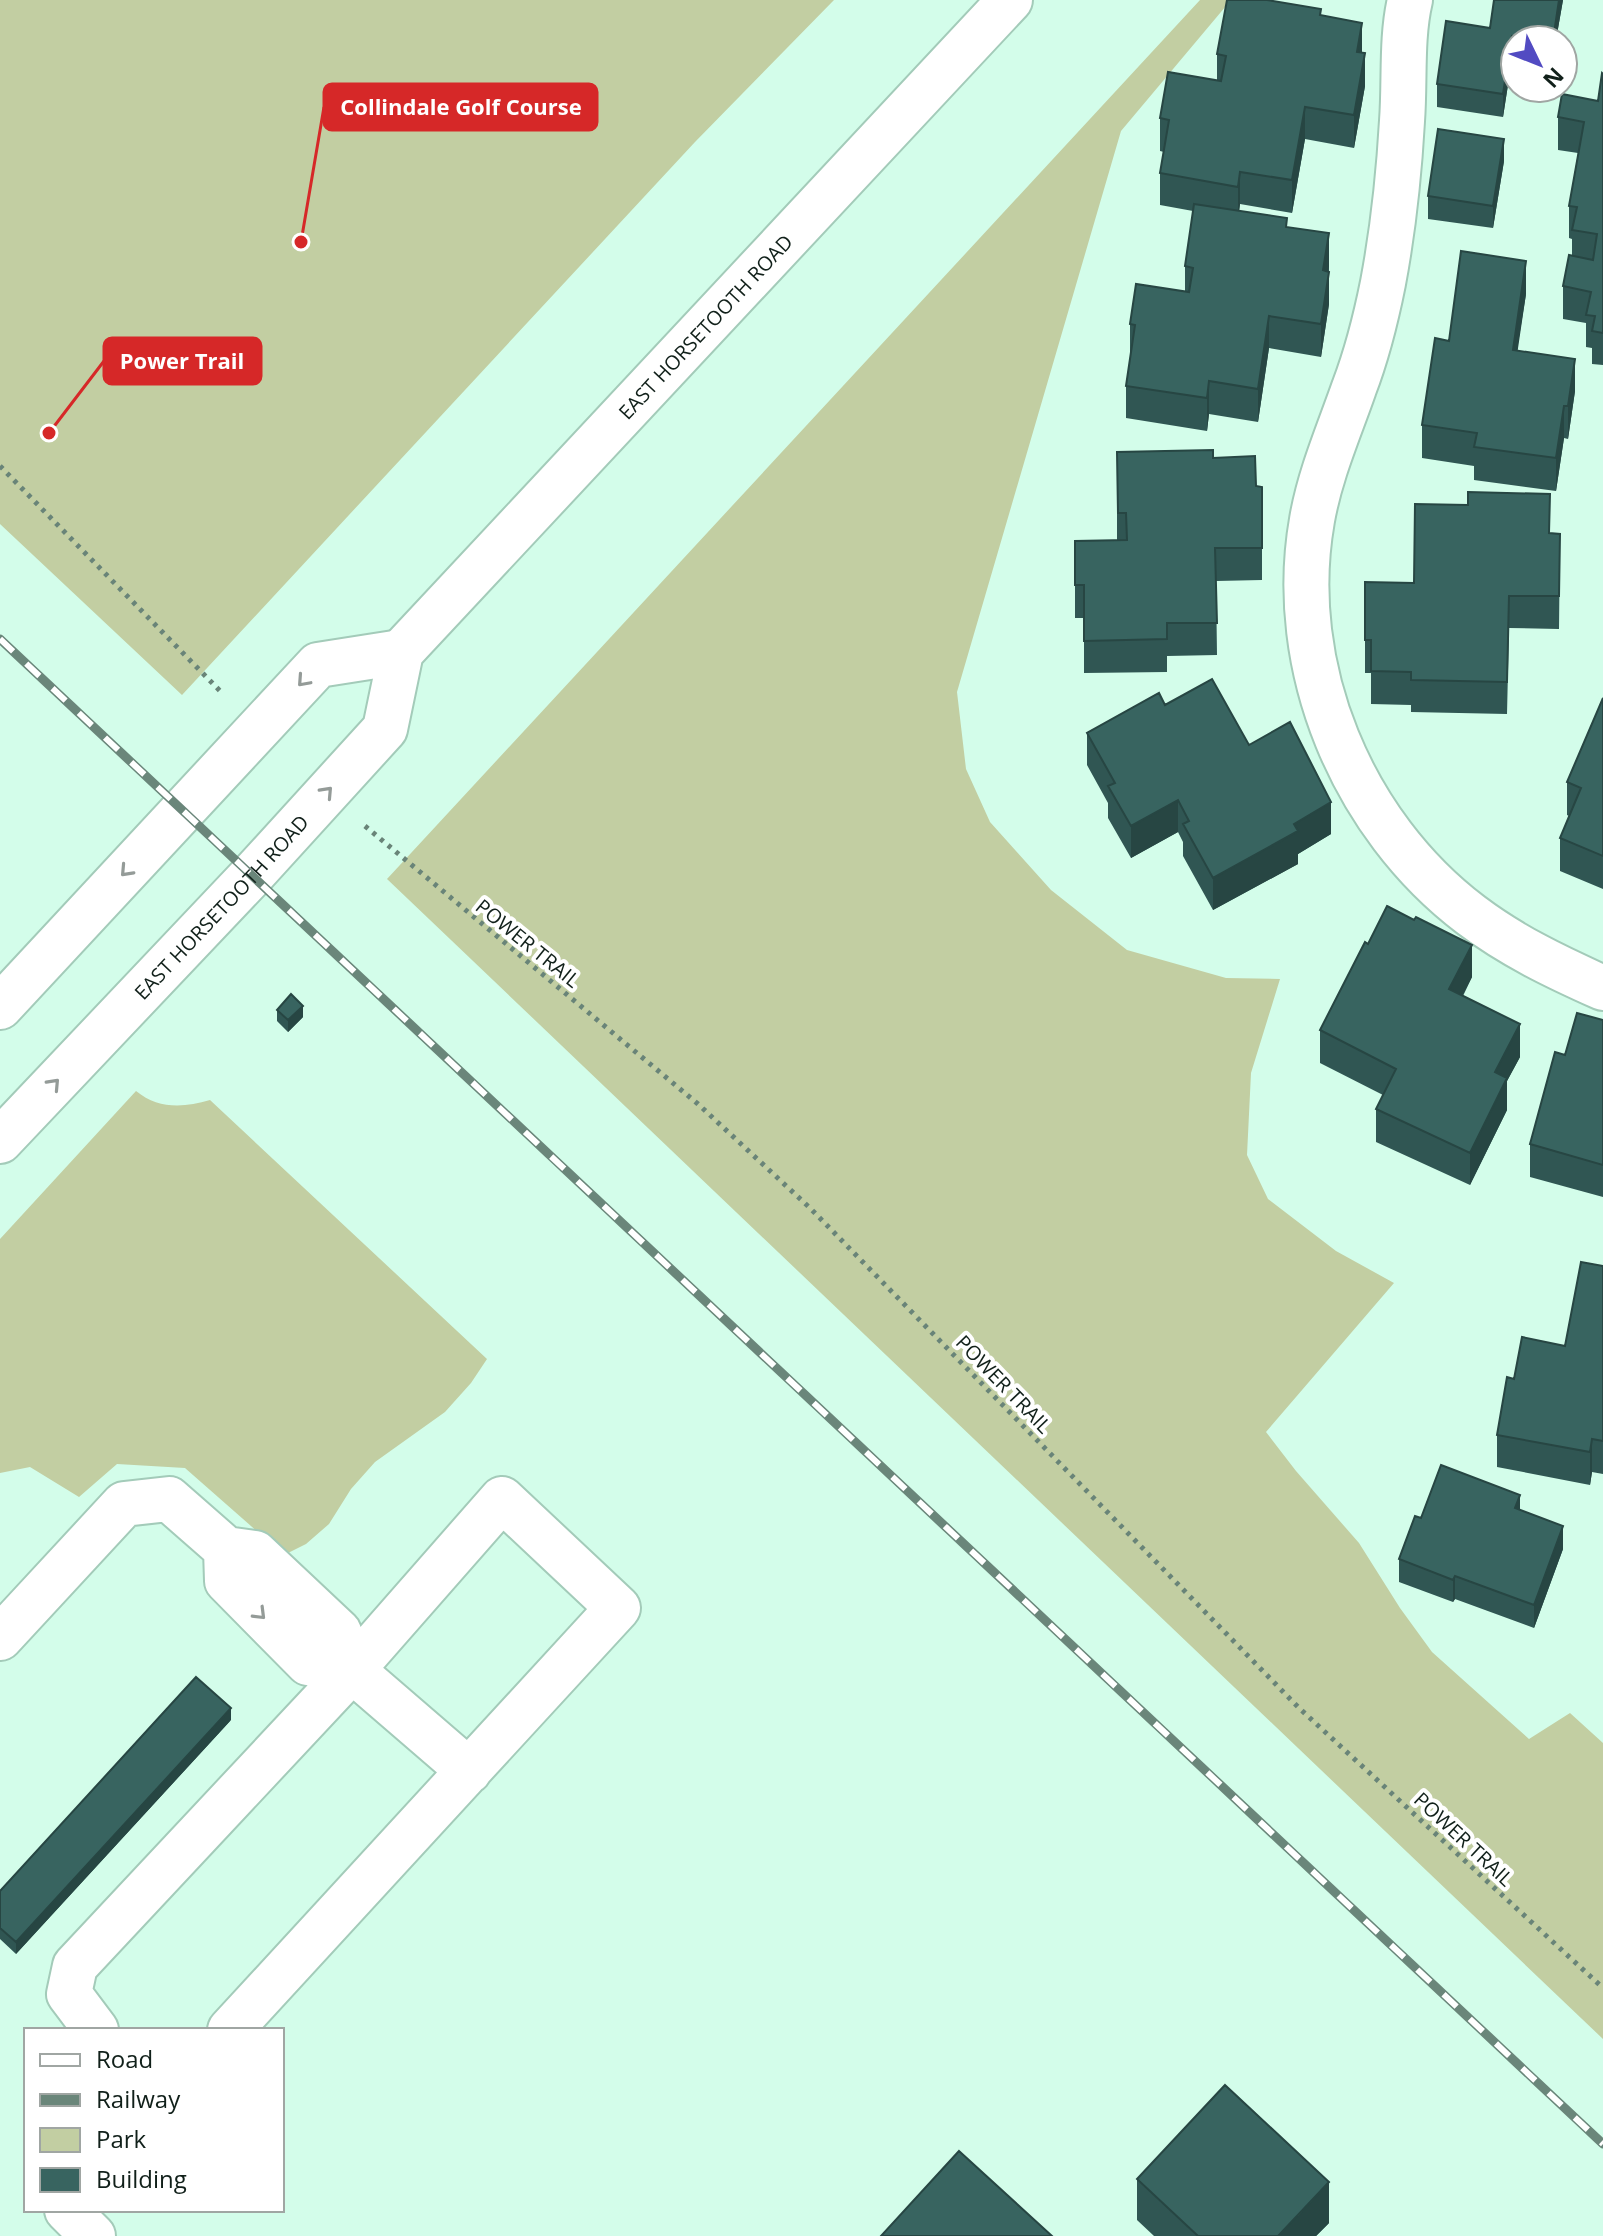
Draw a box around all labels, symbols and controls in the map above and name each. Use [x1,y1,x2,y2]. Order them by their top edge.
north arrow [1499,24,1579,104]
text: N [1537,62,1571,95]
callout: Collindale Golf Course [324,84,597,130]
text: Collindale Golf Course [340,91,582,121]
street label: EAST HORSETOOTH ROAD [612,228,798,425]
callout: Power Trail [104,338,261,384]
text: Power Trail [120,345,244,375]
one-way arrow [298,672,313,686]
one-way arrow [317,787,332,801]
street label: EAST HORSETOOTH ROAD [128,809,314,1005]
one-way arrow [122,862,136,877]
street label: POWER TRAIL [470,893,586,993]
one-way arrow [44,1079,59,1093]
street label: POWER TRAIL [950,1329,1058,1439]
one-way arrow [250,1604,265,1619]
street label: POWER TRAIL [1408,1786,1520,1892]
legend [24,2028,284,2212]
text: Road [96,2042,153,2075]
text: Railway [96,2082,181,2115]
text: Park [96,2122,147,2155]
text: Building [96,2162,187,2195]

